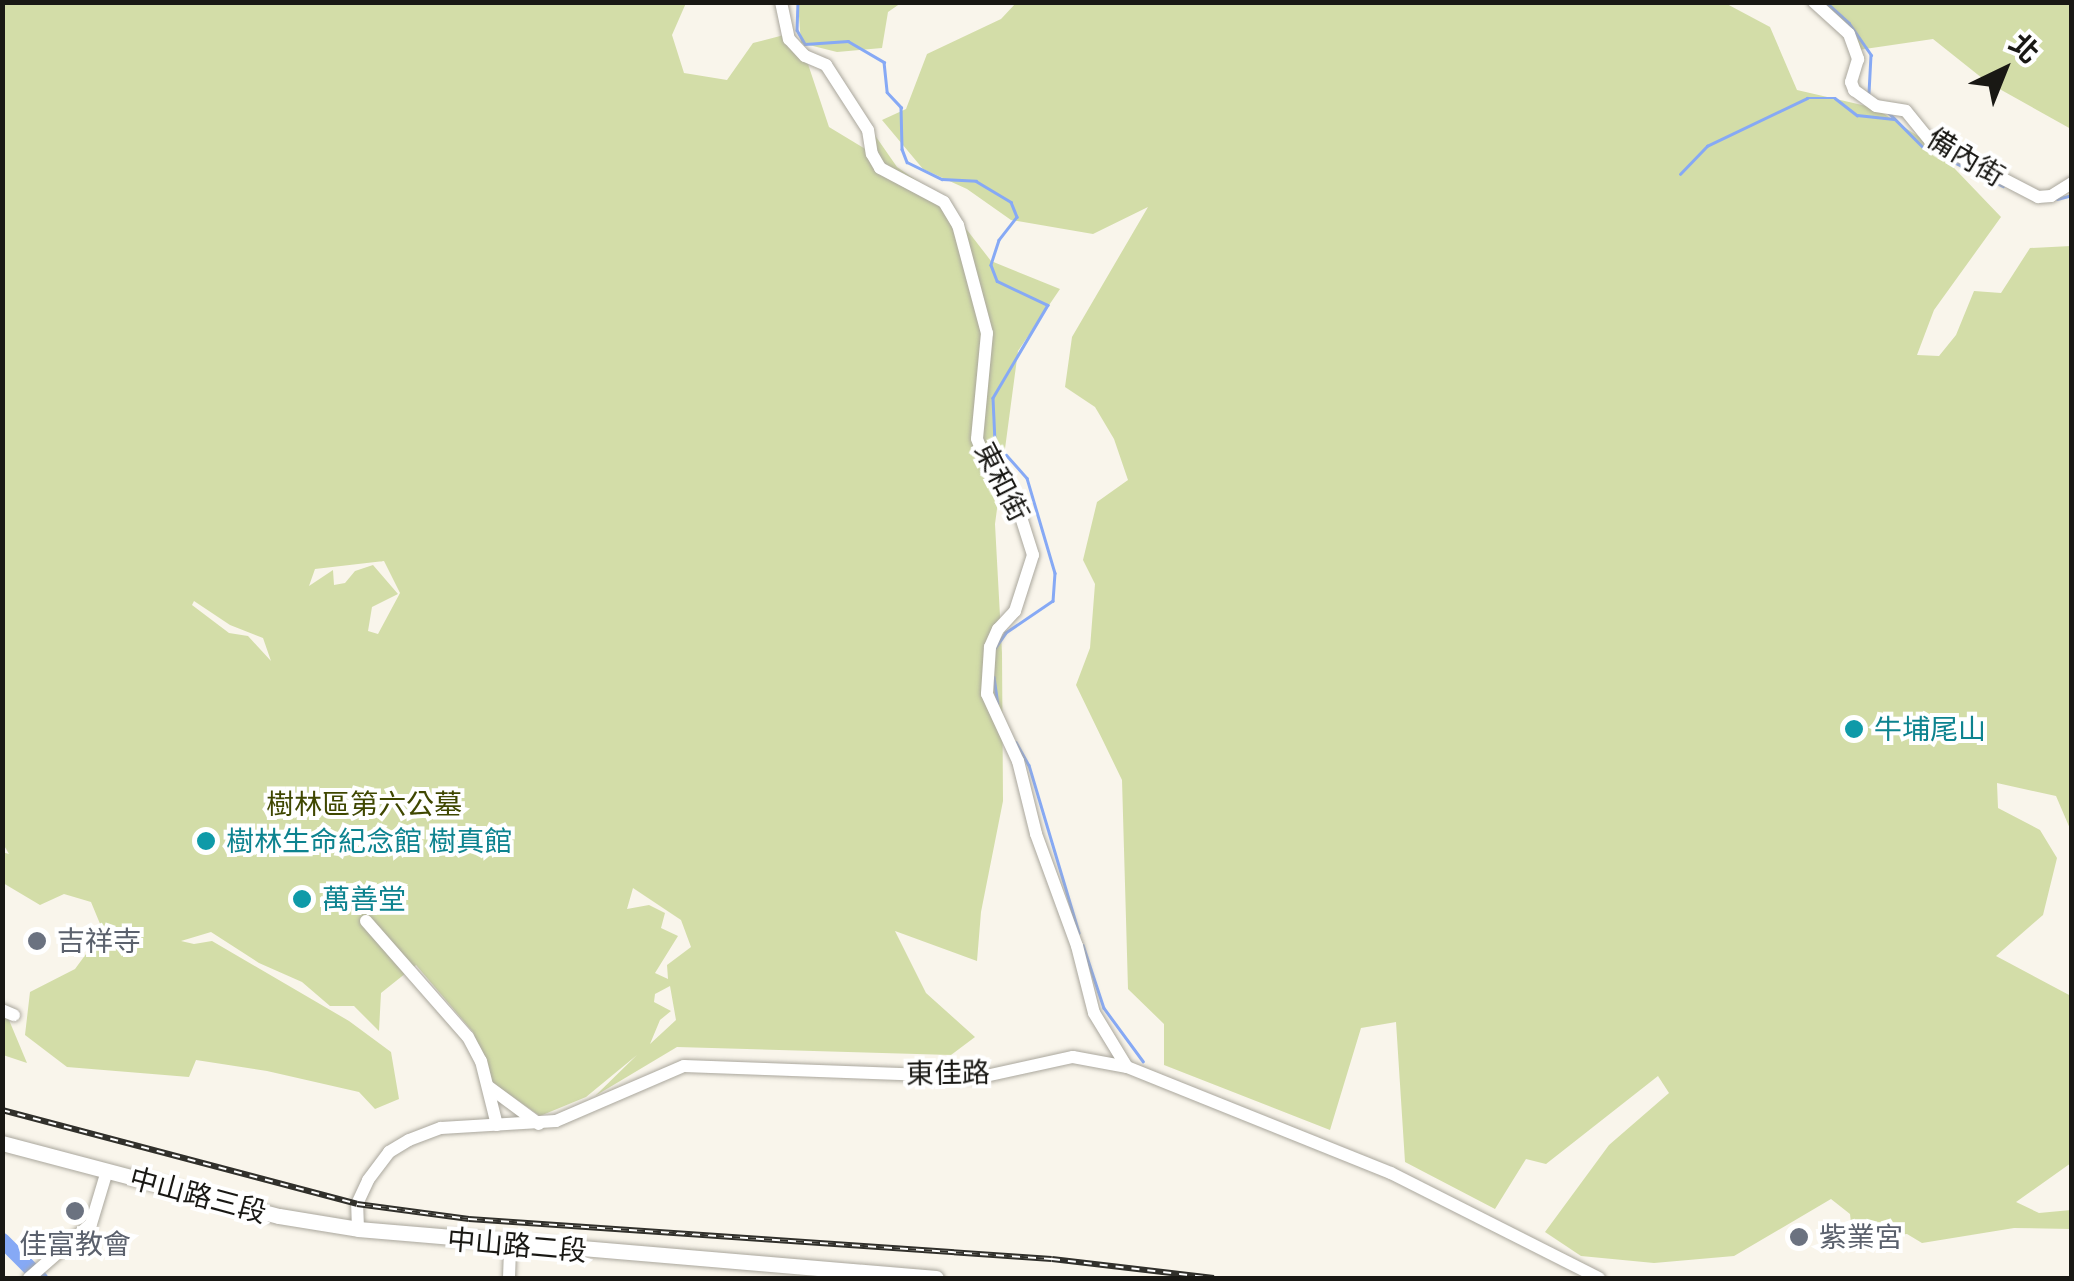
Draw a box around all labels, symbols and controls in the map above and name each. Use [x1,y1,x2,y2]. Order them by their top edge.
north arrow [1954,20,2054,120]
text: 北 [2003,26,2046,70]
street label: 備內街 [1921,121,2011,193]
street label: 東和街 [968,437,1036,527]
place label: 牛埔尾山 [1874,712,1986,746]
marker: 牛埔尾山 [1843,718,1865,740]
park label: 樹林區第六公墓 [266,787,462,821]
place label: 樹林生命紀念館 樹真館 [226,824,512,858]
marker: 樹林生命紀念館 樹真館 [195,830,217,852]
place label: 萬善堂 [322,882,406,916]
marker: 萬善堂 [291,888,313,910]
place label: 吉祥寺 [57,924,141,958]
marker: 吉祥寺 [26,930,48,952]
street label: 東佳路 [906,1055,990,1091]
street label: 中山路三段 [126,1161,270,1229]
marker: 佳富教會 [64,1200,86,1222]
place label: 紫業宮 [1819,1220,1903,1254]
street label: 中山路二段 [446,1222,588,1268]
marker: 紫業宮 [1788,1226,1810,1248]
place label: 佳富教會 [19,1227,131,1261]

